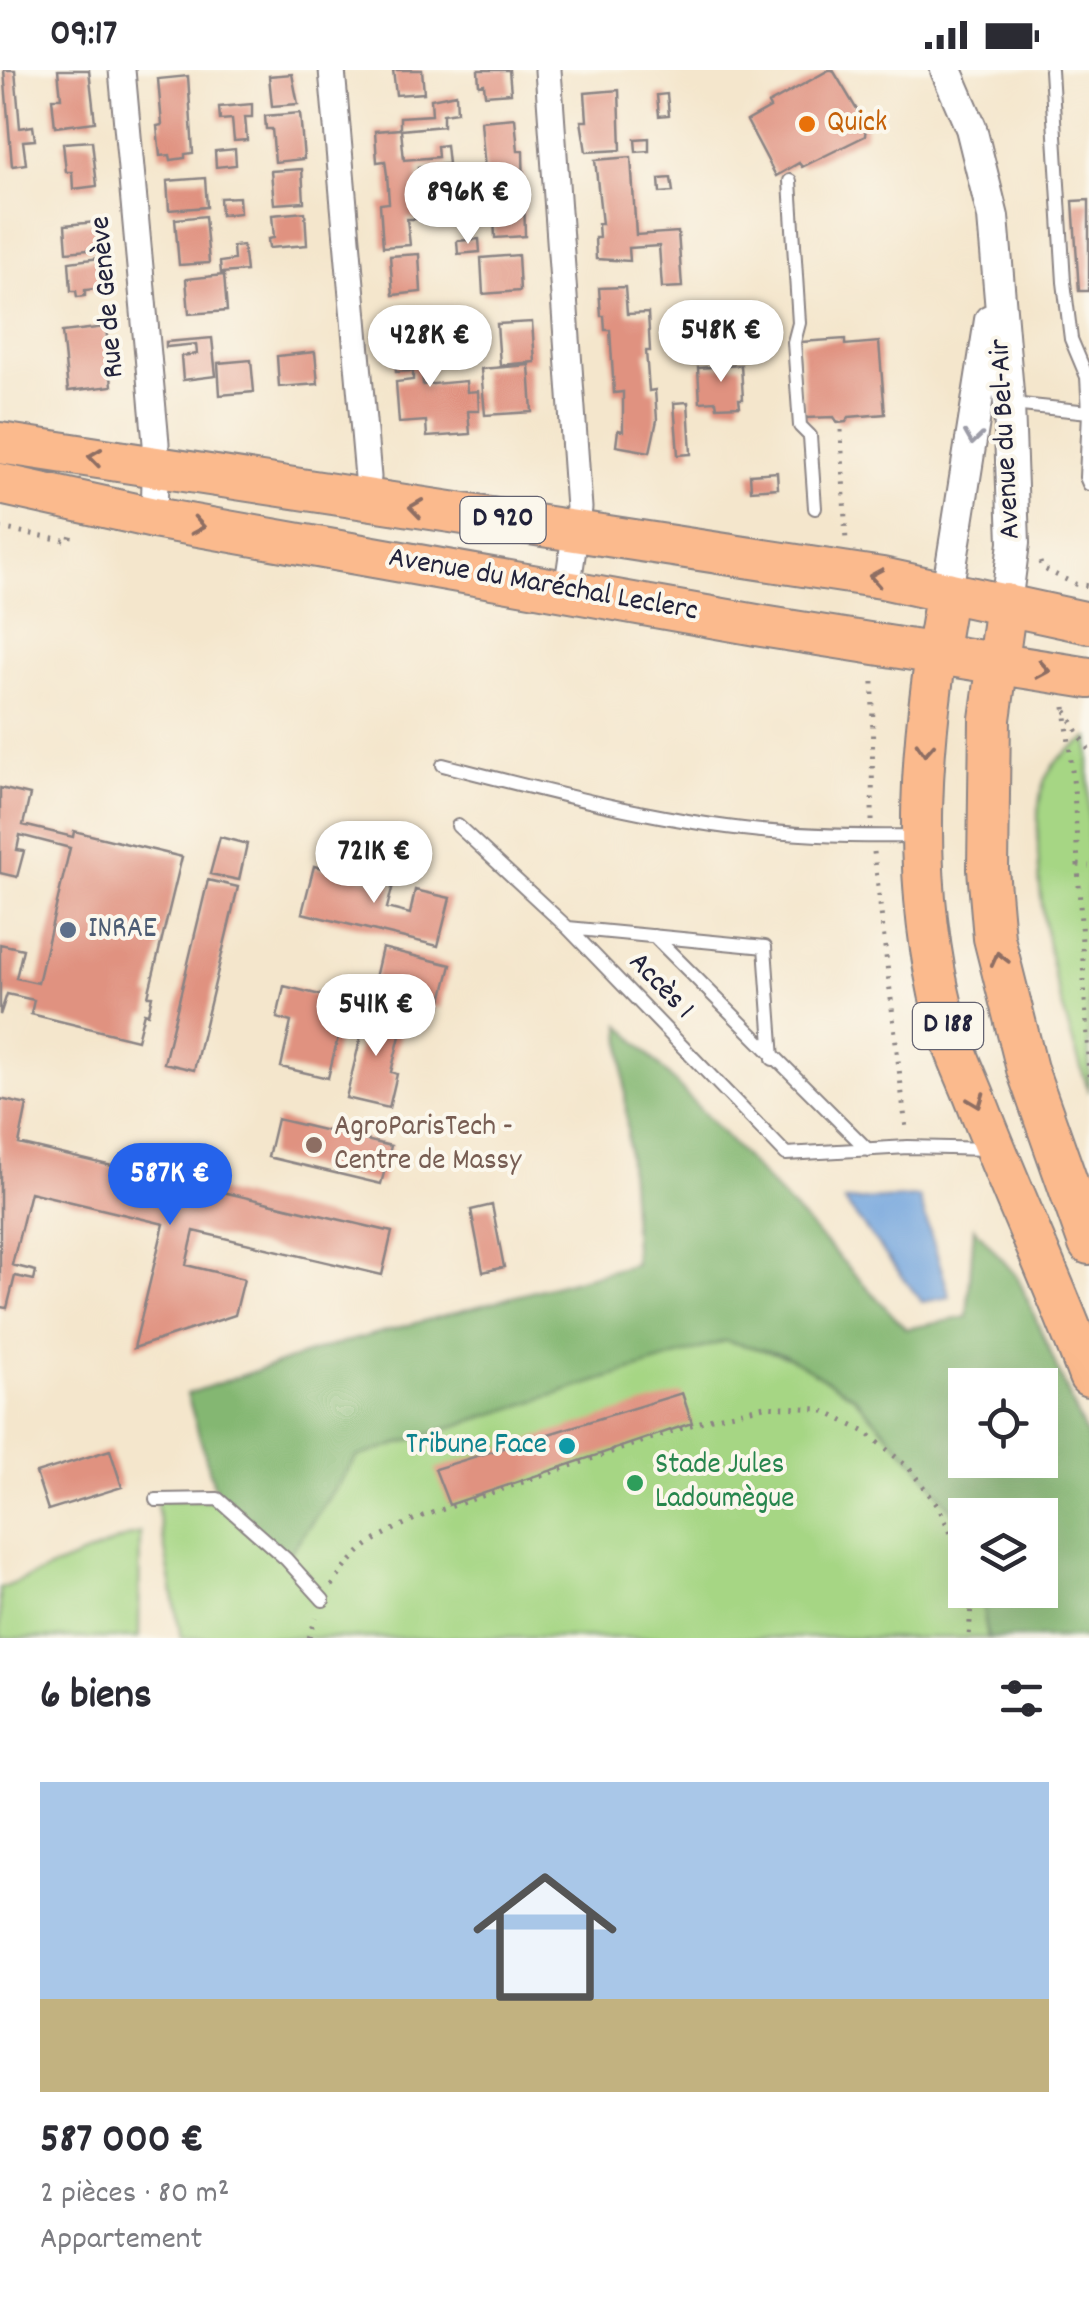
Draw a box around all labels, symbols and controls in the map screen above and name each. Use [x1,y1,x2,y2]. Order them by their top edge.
text: 09:17 [50,8,117,63]
place label: Quick [827,103,887,146]
marker: Quick [796,113,818,135]
pin: 896K € [387,162,549,247]
text: 896K € [426,171,510,217]
street label: Rue de Genève [80,214,138,380]
pin: 548K € [640,300,802,385]
pin: 428K € [349,305,511,390]
text: 548K € [681,309,761,355]
text: 428K € [390,314,470,360]
street label: Avenue du Bel-Air [980,338,1034,540]
one-way arrow [963,430,984,447]
one-way arrow [87,447,103,468]
road number: D 920 [460,497,546,543]
one-way arrow [408,498,424,519]
one-way arrow [190,515,206,536]
street label: Avenue du Maréchal Leclerc [385,538,701,634]
one-way arrow [868,567,884,588]
one-way arrow [1035,659,1051,680]
one-way arrow [914,741,936,757]
pin: 721K € [293,821,455,906]
text: 721K € [337,830,411,876]
place label: INRAE [88,909,157,952]
marker: INRAE [57,919,79,941]
street label: Accès 1 [617,943,703,1031]
one-way arrow [990,951,1011,968]
pin: 541K € [295,974,457,1059]
text: 541K € [338,983,414,1029]
road number: D 188 [913,1003,983,1049]
one-way arrow [965,1091,985,1109]
place label: AgroParisTech - Centre de Massy [334,1107,522,1184]
marker: AgroParisTech - Centre de Massy [303,1134,325,1156]
pin: 587K € [89,1143,251,1228]
text: 587K € [130,1152,210,1198]
map controls [948,1368,1058,1608]
button: locate [948,1368,1058,1478]
place label: Tribune Face [406,1425,547,1468]
marker: Tribune Face [556,1435,578,1457]
place label: Stade Jules Ladoumègue [655,1445,795,1522]
marker: Stade Jules Ladoumègue [624,1472,646,1494]
button: layers [948,1498,1058,1608]
text: 6 biens [40,1668,152,1728]
icon: filters [994,1671,1049,1726]
icon: home [455,1847,635,2027]
text: 587 000 € [40,2112,204,2172]
text: 2 pièces · 80 m² [40,2172,229,2218]
text: Appartement [40,2218,202,2264]

